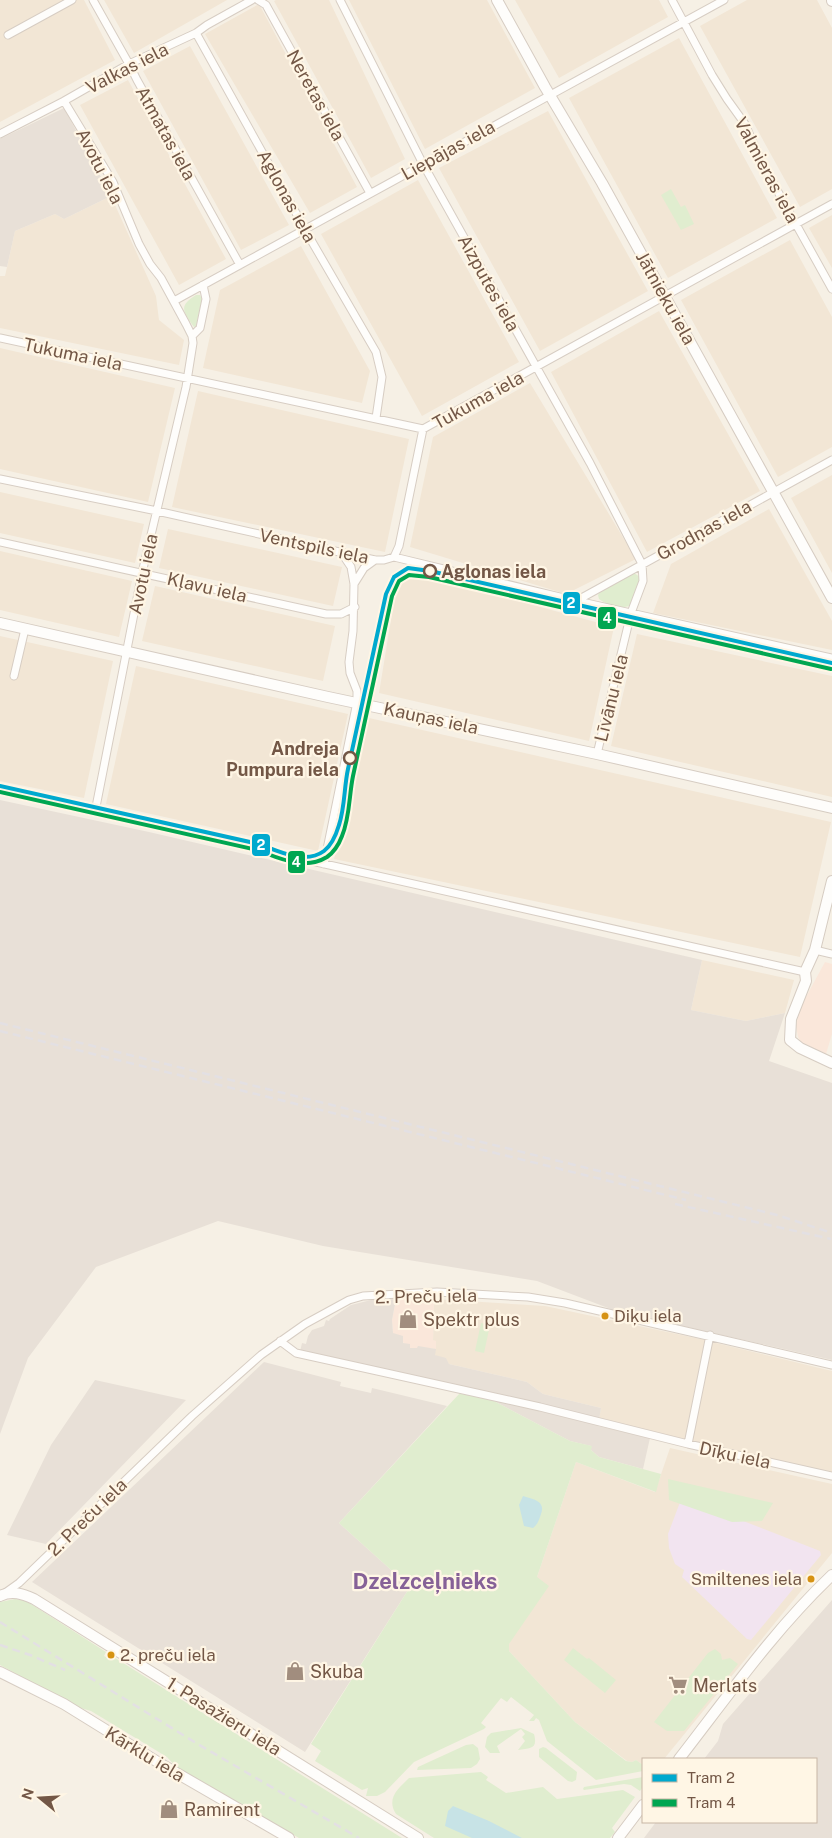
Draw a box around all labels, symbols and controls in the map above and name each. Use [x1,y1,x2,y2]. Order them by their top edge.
street label: Valkas iela [82,38,172,98]
street label: Neretas iela [282,46,350,144]
street label: Atmatas iela [132,82,200,184]
street label: Valmieras iela [730,113,804,227]
street label: Liepājas iela [398,116,498,184]
street label: Avotu iela [72,125,128,207]
street label: Aglonas iela [253,146,321,246]
street label: Aizputes iela [454,231,524,335]
street label: Jātnieku iela [632,248,700,348]
street label: Tukuma iela [22,333,124,375]
street label: Tukuma iela [429,366,527,434]
street label: Grodņas iela [653,495,755,565]
street label: Ventspils iela [257,524,371,568]
street label: Avotu iela [124,532,162,616]
place label: Aglonas iela [441,561,546,582]
marker: Aglonas iela [423,564,437,578]
street label: Kļavu iela [165,568,249,606]
line badge: 2 [562,591,581,615]
text: 2 [567,595,576,611]
line badge: 4 [597,606,617,630]
text: 4 [602,610,612,626]
street label: Līvānu iela [590,652,632,744]
street label: Kauņas iela [382,698,480,738]
place label: Andreja Pumpura iela [226,738,339,780]
marker: Andreja Pumpura iela [343,751,357,765]
line badge: 2 [251,833,271,857]
text: 2 [257,837,266,853]
line badge: 4 [287,850,306,874]
text: 4 [291,854,301,870]
street label: 2. Preču iela [375,1285,477,1307]
place label: Diķu iela [614,1306,682,1326]
shop icon: Spektr plus [397,1308,419,1330]
place label: Spektr plus [423,1309,520,1330]
marker: Diķu iela [600,1311,610,1321]
street label: Dīķu iela [697,1437,773,1473]
street label: 2. Preču iela [43,1474,131,1560]
district label: Dzelzceļnieks [353,1568,497,1594]
place label: Smiltenes iela [691,1569,802,1589]
marker: Smiltenes iela [806,1574,816,1584]
place label: 2. preču iela [120,1645,216,1665]
marker: 2. preču iela [106,1650,116,1660]
shop icon: Skuba [284,1660,306,1682]
place label: Skuba [310,1661,363,1682]
street label: 1. Pasažieru iela [163,1672,285,1760]
supermarket icon: Merlats [667,1674,689,1696]
place label: Merlats [693,1675,757,1696]
street label: Kārklu iela [101,1722,189,1786]
legend [642,1758,817,1823]
text: Tram 2 [687,1769,735,1786]
north arrow [15,1773,65,1823]
text: N [18,1786,37,1802]
text: Tram 4 [687,1794,735,1811]
shop icon: Ramirent [158,1798,180,1820]
place label: Ramirent [184,1799,260,1820]

